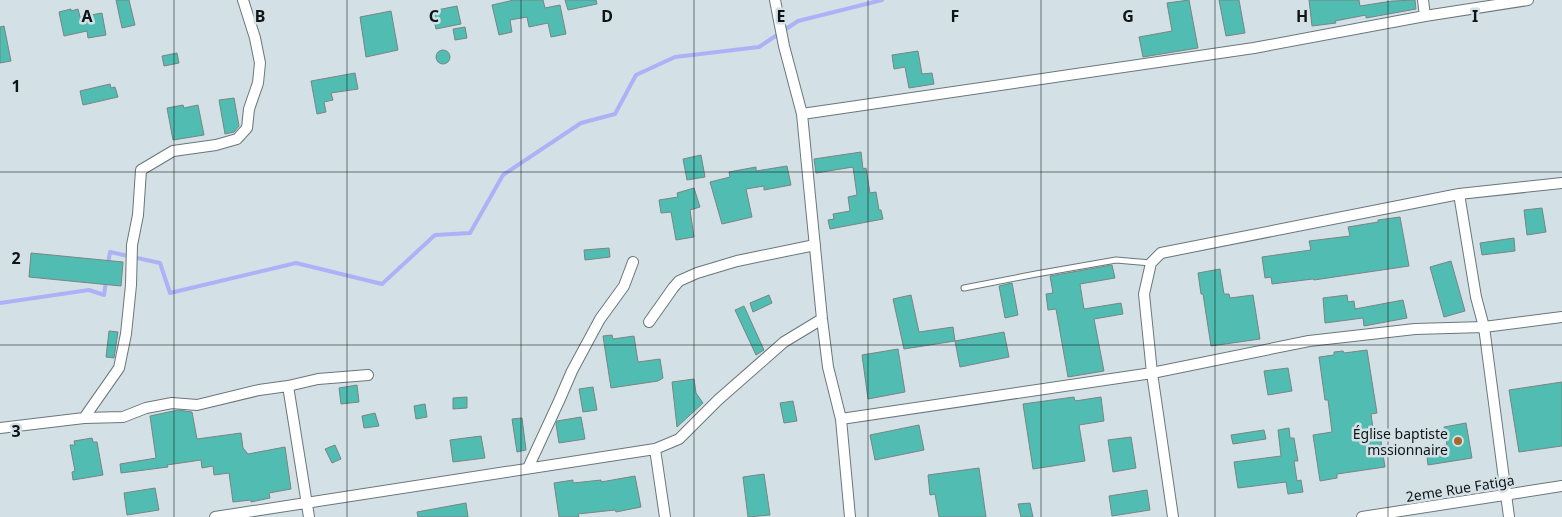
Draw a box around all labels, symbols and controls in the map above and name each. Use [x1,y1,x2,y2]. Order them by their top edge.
text: A [81,5,93,27]
text: B [255,5,265,27]
text: C [429,5,439,27]
text: D [601,5,613,27]
text: E [777,5,786,27]
text: F [951,5,959,27]
text: G [1122,5,1134,27]
text: H [1296,5,1308,27]
text: I [1472,5,1478,27]
text: 1 [11,75,21,97]
text: 2 [11,247,21,269]
text: 3 [11,420,21,442]
place label: Église baptiste mssionnaire [1353,424,1448,459]
marker: Église baptiste mssionnaire [1452,435,1464,447]
street label: 2eme Rue Fatiga [1404,470,1516,506]

